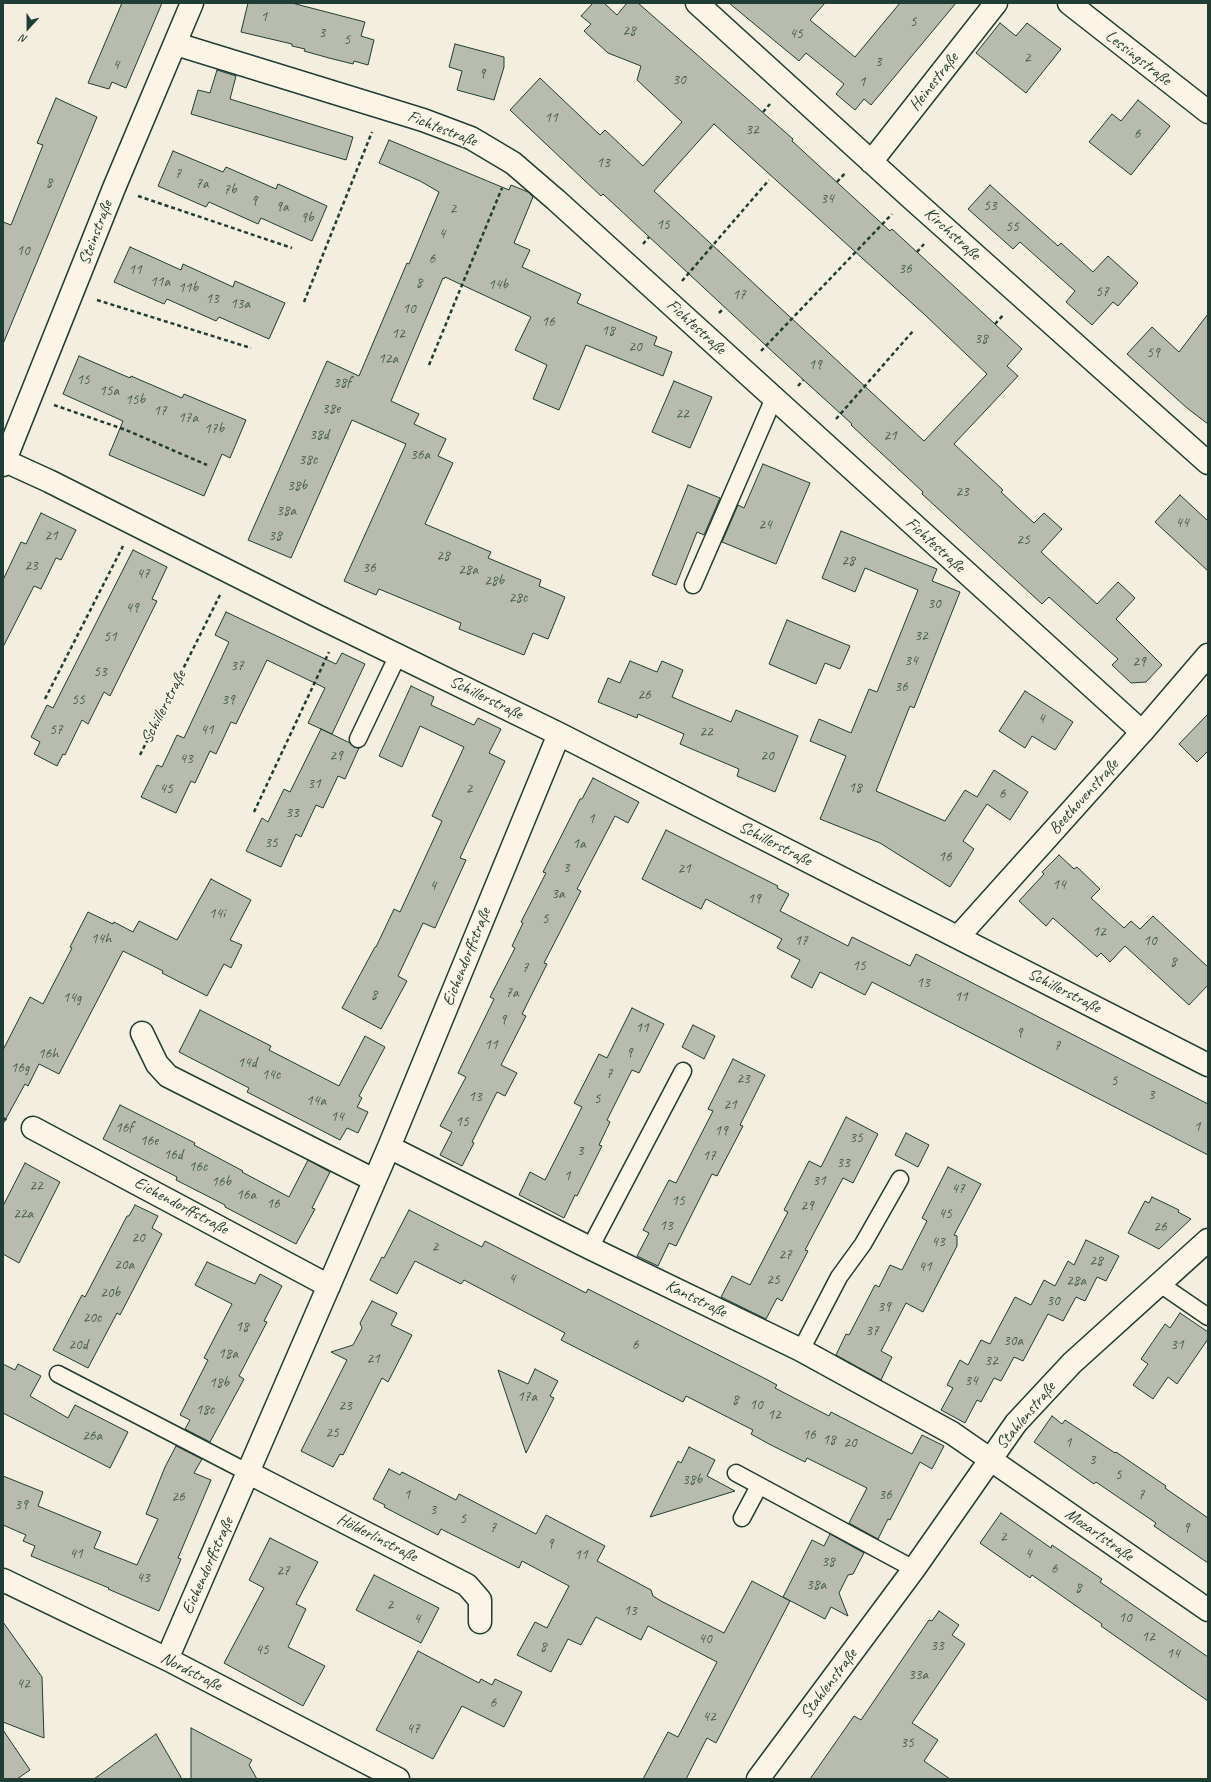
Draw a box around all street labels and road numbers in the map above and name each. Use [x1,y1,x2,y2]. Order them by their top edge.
street label: Lessingstraße [1101,26,1175,90]
street label: Heinestraße [905,49,963,115]
street label: Fichtestraße [404,106,480,152]
street label: Steinstraße [74,198,118,268]
street label: Kirchstraße [920,203,984,265]
street label: Fichtestraße [662,295,730,359]
street label: Fichtestraße [901,513,969,577]
street label: Schillerstraße [137,667,191,747]
street label: Schillerstraße [446,672,526,724]
street label: Beethovenstraße [1045,755,1123,839]
street label: Schillerstraße [735,817,815,871]
street label: Eichendorffstraße [438,905,496,1009]
street label: Schillerstraße [1024,964,1104,1018]
street label: Eichendorffstraße [130,1173,232,1239]
street label: Kantstraße [662,1276,730,1322]
street label: Stahlenstraße [992,1378,1060,1454]
street label: Mozartstraße [1061,1504,1137,1566]
street label: Hölderlinstraße [333,1509,421,1567]
street label: Eichendorffstraße [178,1514,238,1618]
street label: Stahlenstraße [796,1645,862,1723]
street label: Nordstraße [157,1648,225,1696]

